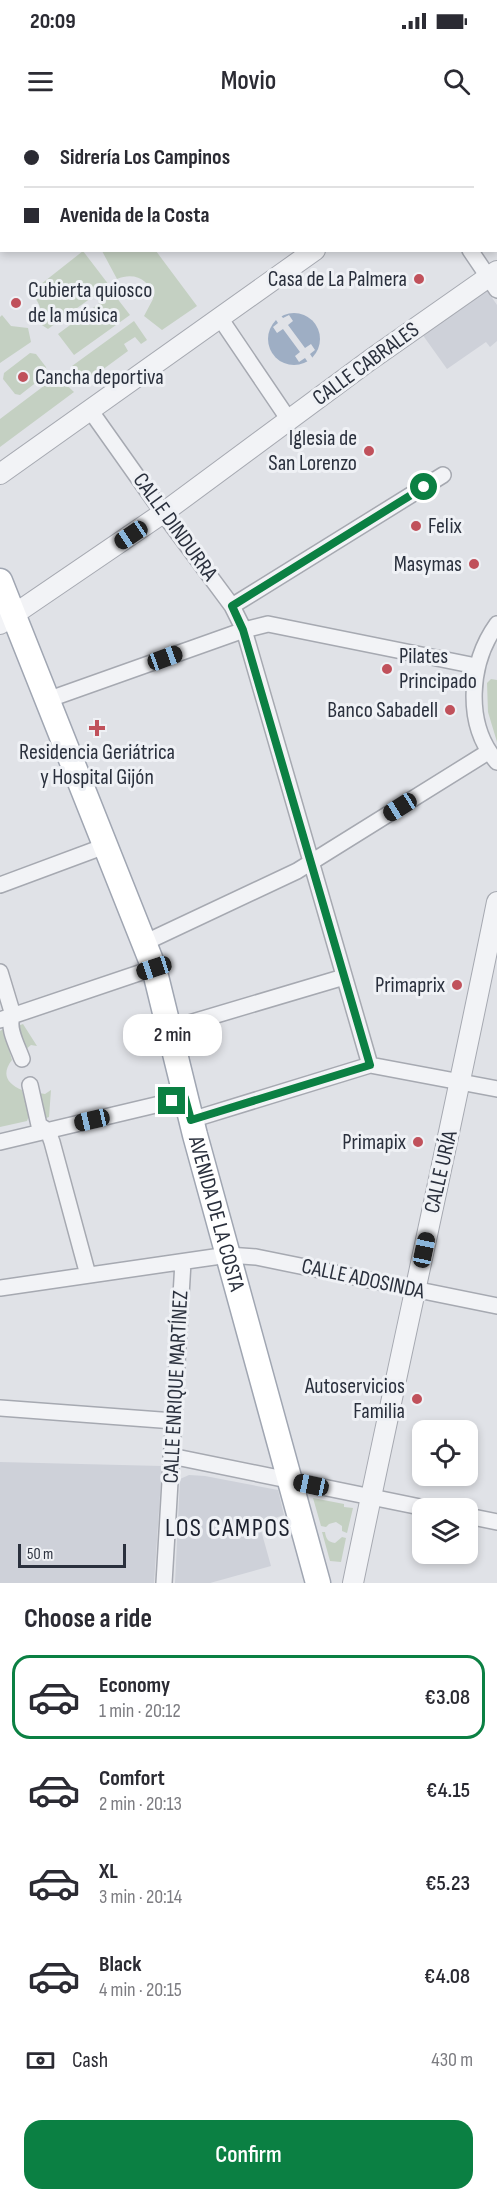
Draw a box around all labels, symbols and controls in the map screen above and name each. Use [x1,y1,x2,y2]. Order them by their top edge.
text: 20:09 [30,8,76,35]
icon: menu [24,65,57,98]
text: Movio [221,65,276,97]
icon: search [440,65,473,98]
text: Sidrería Los Campinos [60,144,230,171]
text: Avenida de la Costa [60,202,209,229]
place label: Casa de La Palmera [268,266,407,293]
marker: Casa de La Palmera [412,272,426,286]
place label: Cubierta quiosco de la música [28,277,152,329]
marker: Cubierta quiosco de la música [9,296,23,310]
street label: CALLE CABRALES [308,316,424,412]
place label: Cancha deportiva [35,364,164,391]
marker: Cancha deportiva [16,370,30,384]
place label: Iglesia de San Lorenzo [268,425,357,477]
marker: Iglesia de San Lorenzo [362,444,376,458]
street label: CALLE DINDURRA [127,468,224,587]
route start [410,473,437,500]
place label: Felix [428,513,463,540]
car [111,517,151,553]
marker: Felix [409,519,423,533]
place label: Masymas [394,551,462,578]
marker: Masymas [467,557,481,571]
car [145,643,185,673]
place label: Pilates Principado [399,643,477,695]
marker: Pilates Principado [380,662,394,676]
place label: Banco Sabadell [327,697,438,724]
marker: Banco Sabadell [443,703,457,717]
marker: Residencia Geriátrica y Hospital Gijón [88,719,106,737]
place label: Residencia Geriátrica y Hospital Gijón [19,739,175,791]
car [380,790,420,824]
car [134,954,174,982]
place label: Primaprix [375,972,446,999]
marker: Primaprix [450,978,464,992]
callout: 2 min [122,1014,222,1056]
text: 2 min [154,1023,191,1047]
route end [158,1087,185,1114]
car [72,1107,112,1133]
street label: CALLE URÍA [418,1128,464,1216]
place label: Primapix [342,1129,407,1156]
street label: AVENIDA DE LA COSTA [182,1132,251,1295]
marker: Primapix [411,1135,425,1149]
car [411,1231,437,1269]
street label: CALLE ADOSINDA [299,1253,427,1305]
street label: CALLE ENRIQUE MARTÍNEZ [157,1290,195,1484]
place label: Autoservicios Familia [304,1373,405,1425]
marker: Autoservicios Familia [410,1392,424,1406]
map controls [412,1420,478,1564]
button: locate [412,1420,478,1486]
car [292,1472,330,1498]
button: layers [412,1498,478,1564]
district label: LOS CAMPOS [165,1513,291,1544]
scale bar [18,1541,126,1568]
text: 50 m [27,1545,53,1564]
text: Choose a ride [24,1603,152,1635]
icon: car [27,1670,81,1724]
text: Economy [99,1672,170,1699]
text: €3.08 [424,1684,470,1711]
text: 1 min · 20:12 [99,1699,181,1723]
icon: car [27,1763,81,1817]
text: Comfort [99,1765,165,1792]
text: €4.15 [426,1777,470,1804]
text: 2 min · 20:13 [99,1792,182,1816]
icon: car [27,1856,81,1910]
text: XL [99,1858,118,1885]
text: €5.23 [425,1870,470,1897]
text: 3 min · 20:14 [99,1885,182,1909]
icon: car [27,1949,81,2003]
text: Black [99,1951,141,1978]
text: €4.08 [424,1963,470,1990]
text: 4 min · 20:15 [99,1978,182,2002]
icon: cash [24,2044,57,2077]
text: Cash [72,2047,108,2074]
text: 430 m [431,2048,473,2072]
button: Confirm [24,2120,473,2189]

